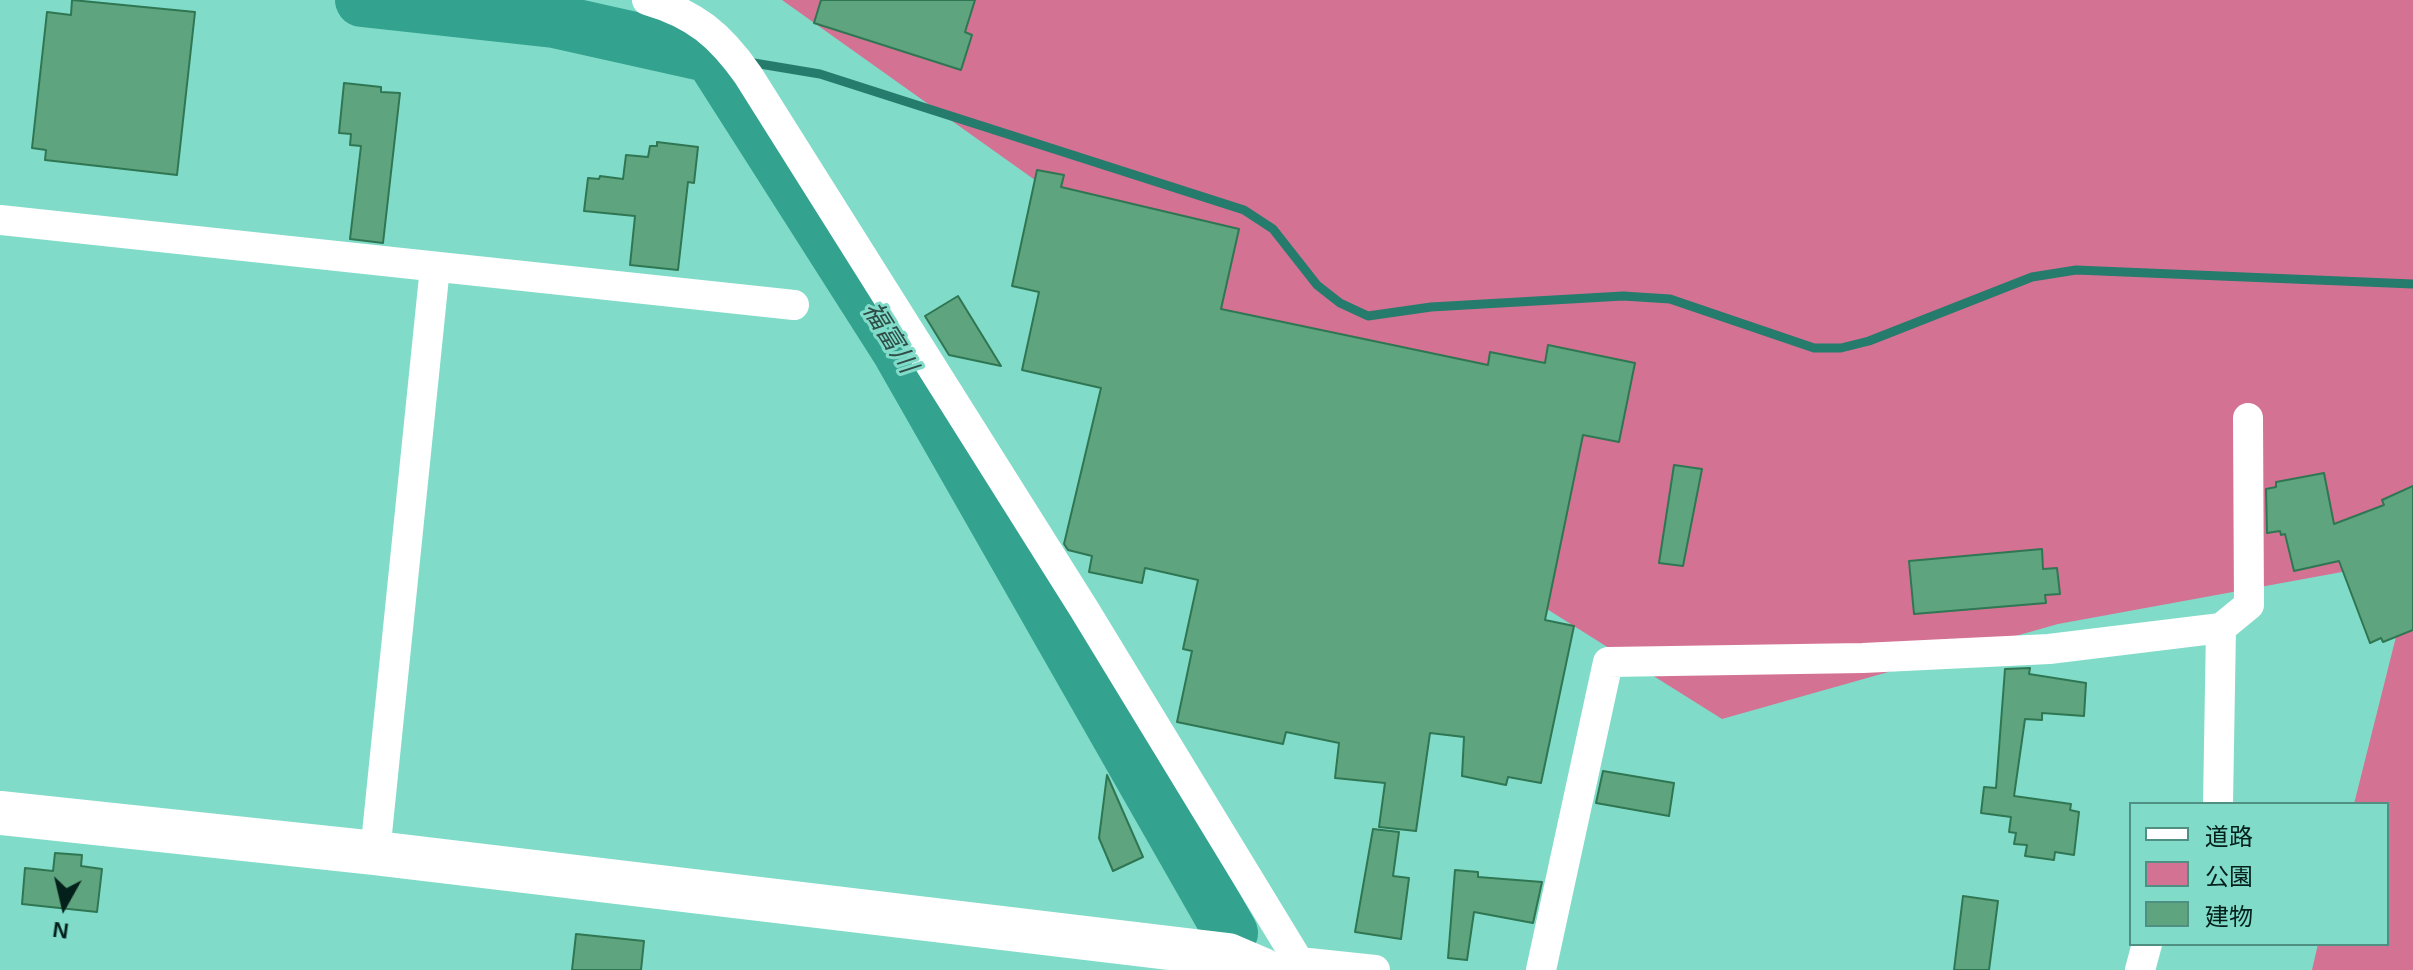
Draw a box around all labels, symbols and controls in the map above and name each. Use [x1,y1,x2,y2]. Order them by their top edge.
water label: 福富川 [855,297,923,379]
legend [2129,802,2389,946]
text: 道路 [2205,823,2253,850]
text: 公園 [2205,863,2253,890]
north arrow [24,866,104,946]
text: 建物 [2205,903,2253,930]
text: N [51,917,70,944]

